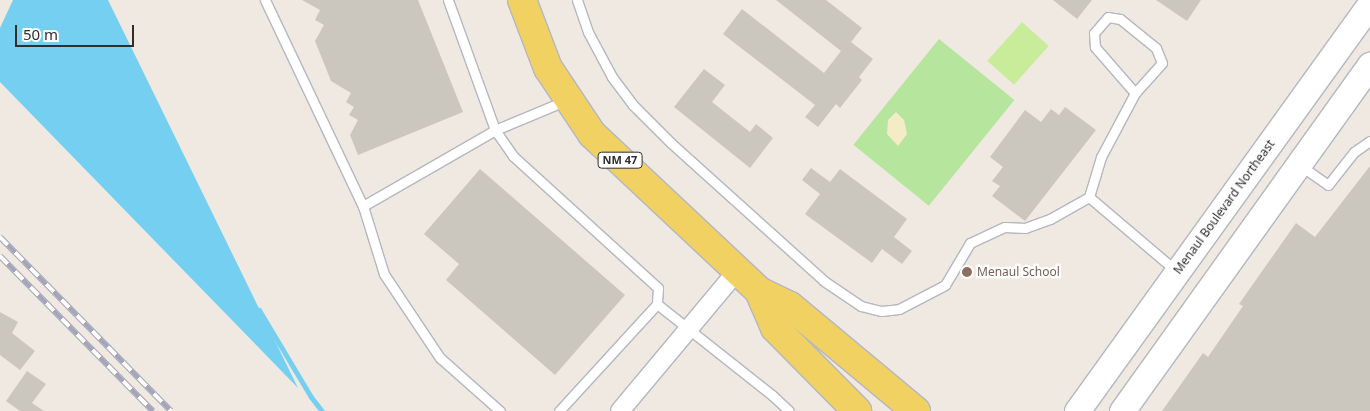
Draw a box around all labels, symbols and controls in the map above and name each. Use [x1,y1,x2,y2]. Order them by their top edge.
scale bar [18,15,136,47]
text: 50 m [23,24,58,44]
street label: Menaul Boulevard Northeast [1170,137,1278,277]
road number: NM 47 [598,152,642,168]
place label: Menaul School [977,265,1060,279]
marker: Menaul School [961,266,973,278]

